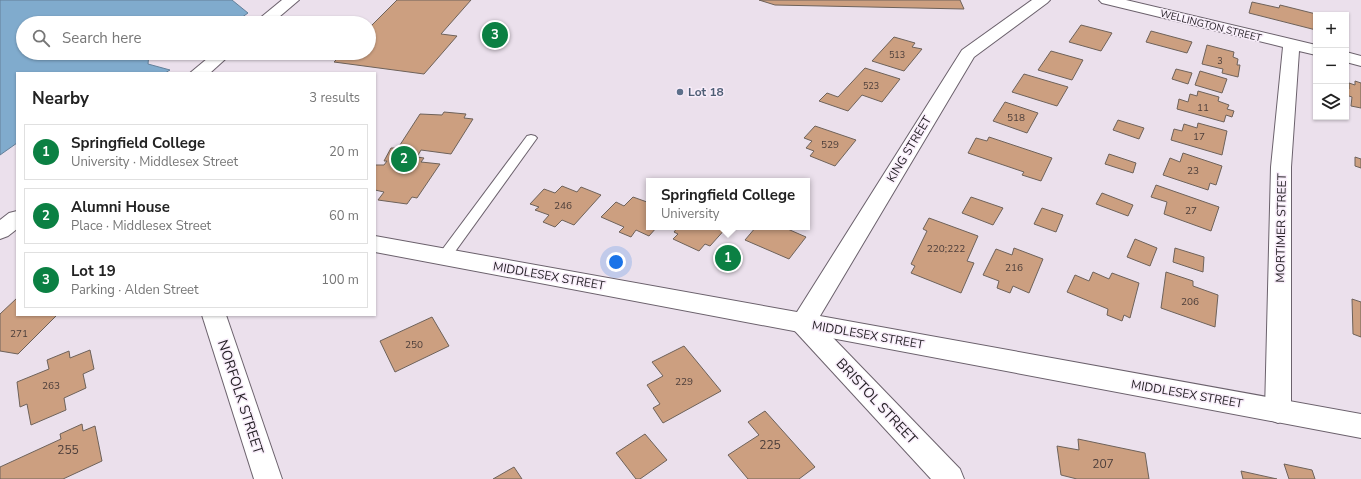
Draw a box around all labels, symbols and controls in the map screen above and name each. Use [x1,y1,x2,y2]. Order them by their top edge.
street label: WELLINGTON STREET [1158,7,1263,45]
map controls [1313,12,1349,120]
button: + [1313,12,1349,48]
search box [16,16,376,60]
pin: 3 [482,20,508,50]
icon: search [30,27,52,49]
text: Search here [62,28,142,48]
button: − [1313,48,1349,84]
house number: 513 [889,49,905,61]
house number: 3 [1217,55,1223,67]
house number: 523 [863,80,879,92]
place label: Lot 18 [688,84,724,100]
button: layers [1313,84,1349,120]
text: Nearby [32,87,89,110]
marker: Lot 18 [675,87,685,97]
text: 3 results [309,89,360,107]
house number: 11 [1197,101,1209,115]
house number: 518 [1007,111,1025,125]
street label: KING STREET [883,112,936,185]
house number: 17 [1193,130,1205,144]
text: Springfield College [71,133,205,153]
house number: 529 [821,138,839,152]
text: 1 [42,143,50,161]
text: 20 m [329,143,359,161]
pin: 2 [391,144,417,174]
text: University · Middlesex Street [71,153,238,171]
house number: 23 [1187,164,1199,178]
street label: MORTIMER STREET [1272,172,1290,283]
popup [646,178,810,230]
text: Springfield College [661,185,795,205]
text: Alumni House [71,197,170,217]
house number: 246 [554,199,572,213]
house number: 27 [1185,204,1197,218]
text: University [661,205,719,223]
text: 2 [42,207,50,225]
text: 60 m [329,207,359,225]
text: Place · Middlesex Street [71,217,211,235]
house number: 220;222 [927,242,965,256]
pin: 1 [715,243,741,273]
your location [606,252,626,272]
street label: MIDDLESEX STREET [492,258,607,294]
text: Lot 19 [71,261,116,281]
house number: 216 [1005,261,1023,275]
text: 3 [42,271,50,289]
text: 100 m [321,271,359,289]
text: Parking · Alden Street [71,281,199,299]
house number: 206 [1181,295,1199,309]
street label: MIDDLESEX STREET [811,317,926,353]
house number: 271 [10,327,28,341]
street label: NORFOLK STREET [213,337,268,457]
house number: 250 [405,338,423,352]
street label: BRISTOL STREET [832,354,922,449]
house number: 229 [675,375,693,389]
street label: MIDDLESEX STREET [1130,376,1245,412]
house number: 263 [42,379,60,393]
house number: 225 [759,437,781,453]
house number: 255 [57,442,79,458]
house number: 207 [1092,456,1114,472]

